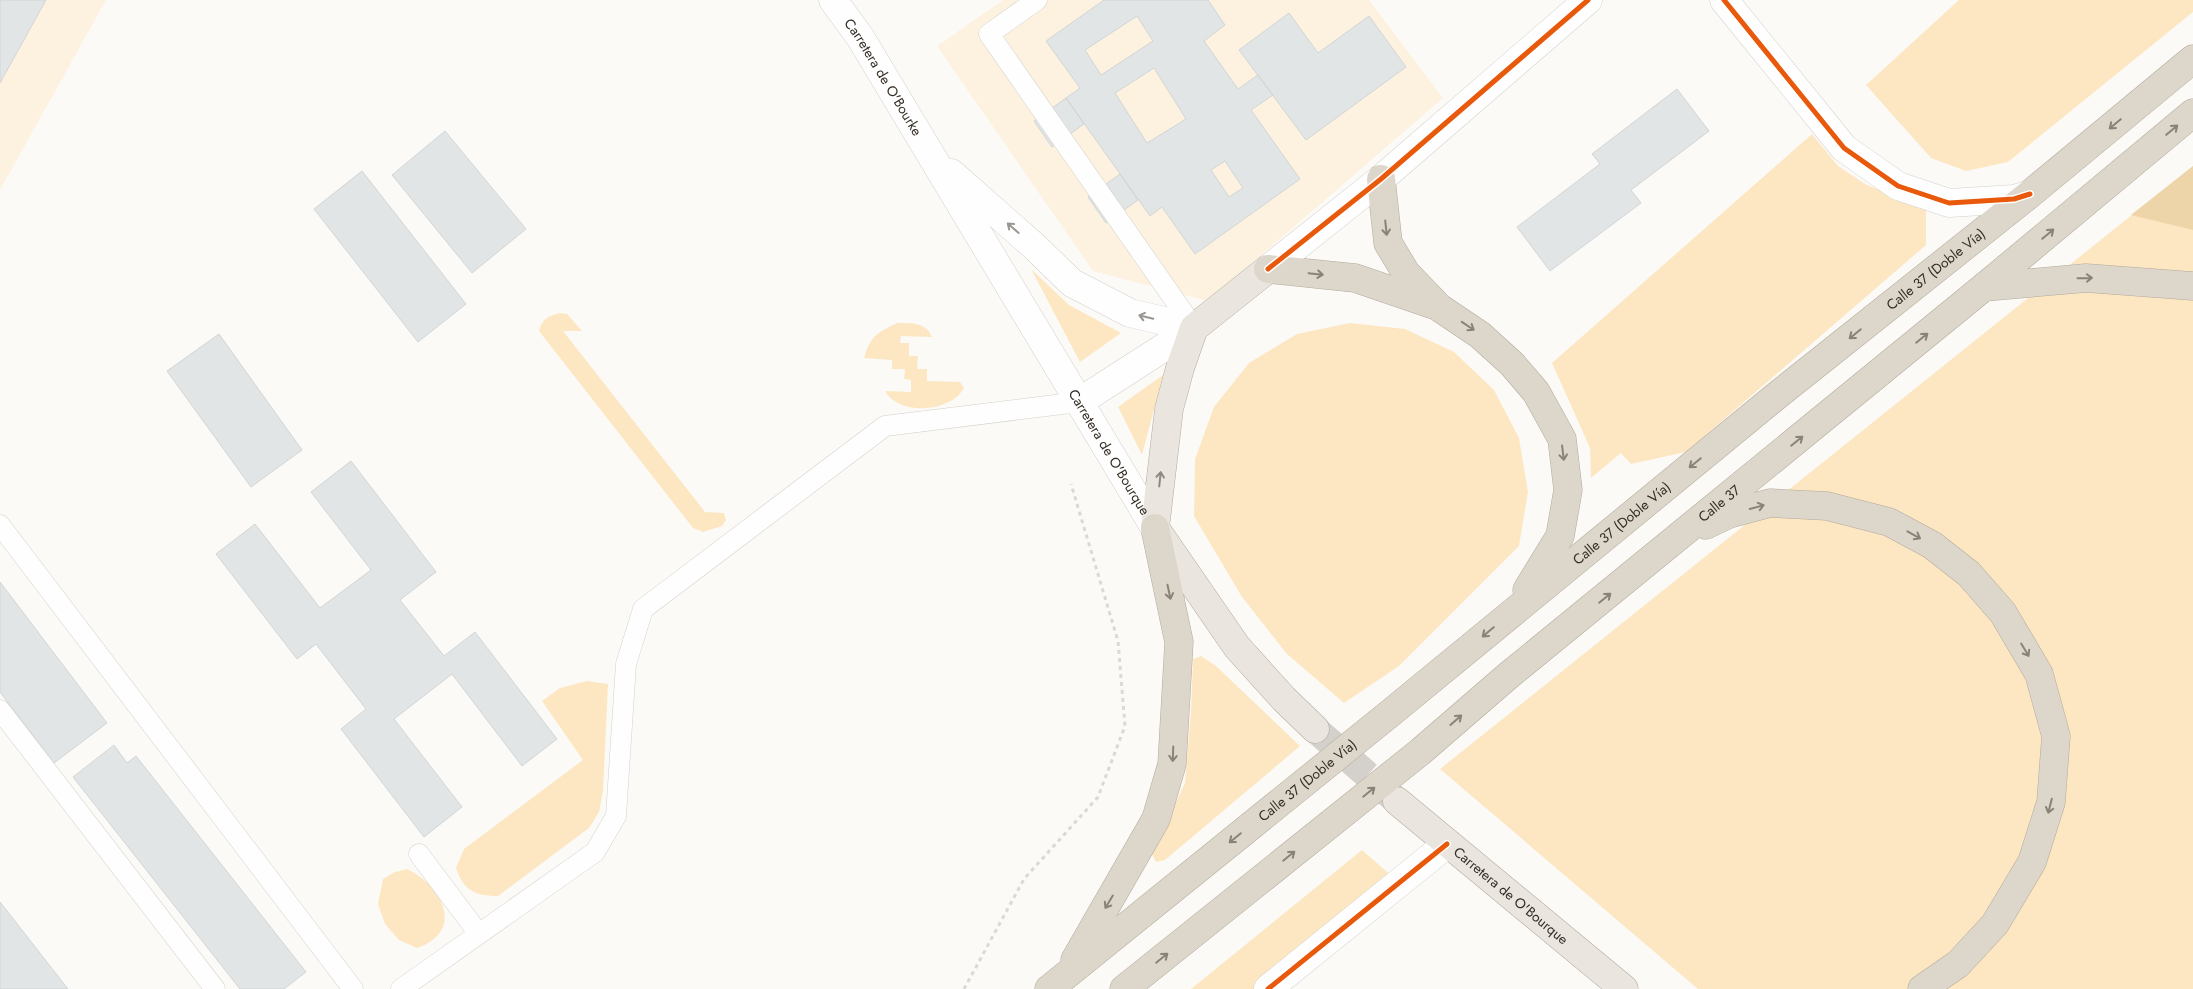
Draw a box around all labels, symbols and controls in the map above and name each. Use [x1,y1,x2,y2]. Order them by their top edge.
street label: Carretera de O'Bourke [839,14,927,139]
one-way arrow [2109,118,2122,129]
one-way arrow [2166,124,2179,136]
one-way arrow [1381,219,1391,235]
one-way arrow [1007,222,1020,233]
street label: Calle 37 (Doble Vía) [1882,224,1989,315]
one-way arrow [2041,229,2054,240]
one-way arrow [1308,269,1324,279]
one-way arrow [2077,274,2093,283]
one-way arrow [1139,312,1155,321]
one-way arrow [1460,321,1474,331]
one-way arrow [1849,328,1862,339]
one-way arrow [1916,332,1929,343]
street label: Carretera de O'Bourque [1064,385,1155,519]
one-way arrow [1790,435,1803,446]
one-way arrow [1558,444,1568,460]
one-way arrow [1689,457,1702,468]
one-way arrow [1155,471,1165,487]
street label: Calle 37 (Doble Vía) [1568,477,1675,569]
street label: Calle 37 [1694,480,1745,527]
one-way arrow [1749,501,1765,511]
one-way arrow [1906,531,1920,541]
one-way arrow [1165,584,1174,600]
one-way arrow [1598,592,1611,603]
one-way arrow [1481,626,1494,638]
one-way arrow [2020,643,2030,657]
one-way arrow [1450,714,1463,726]
street label: Calle 37 (Doble Vía) [1254,734,1361,826]
one-way arrow [1168,745,1177,761]
one-way arrow [1362,787,1375,798]
one-way arrow [2044,798,2054,814]
one-way arrow [1229,833,1242,844]
street label: Carretera de O'Bourque [1449,842,1573,949]
one-way arrow [1282,851,1295,862]
one-way arrow [1104,894,1114,908]
one-way arrow [1156,953,1169,964]

